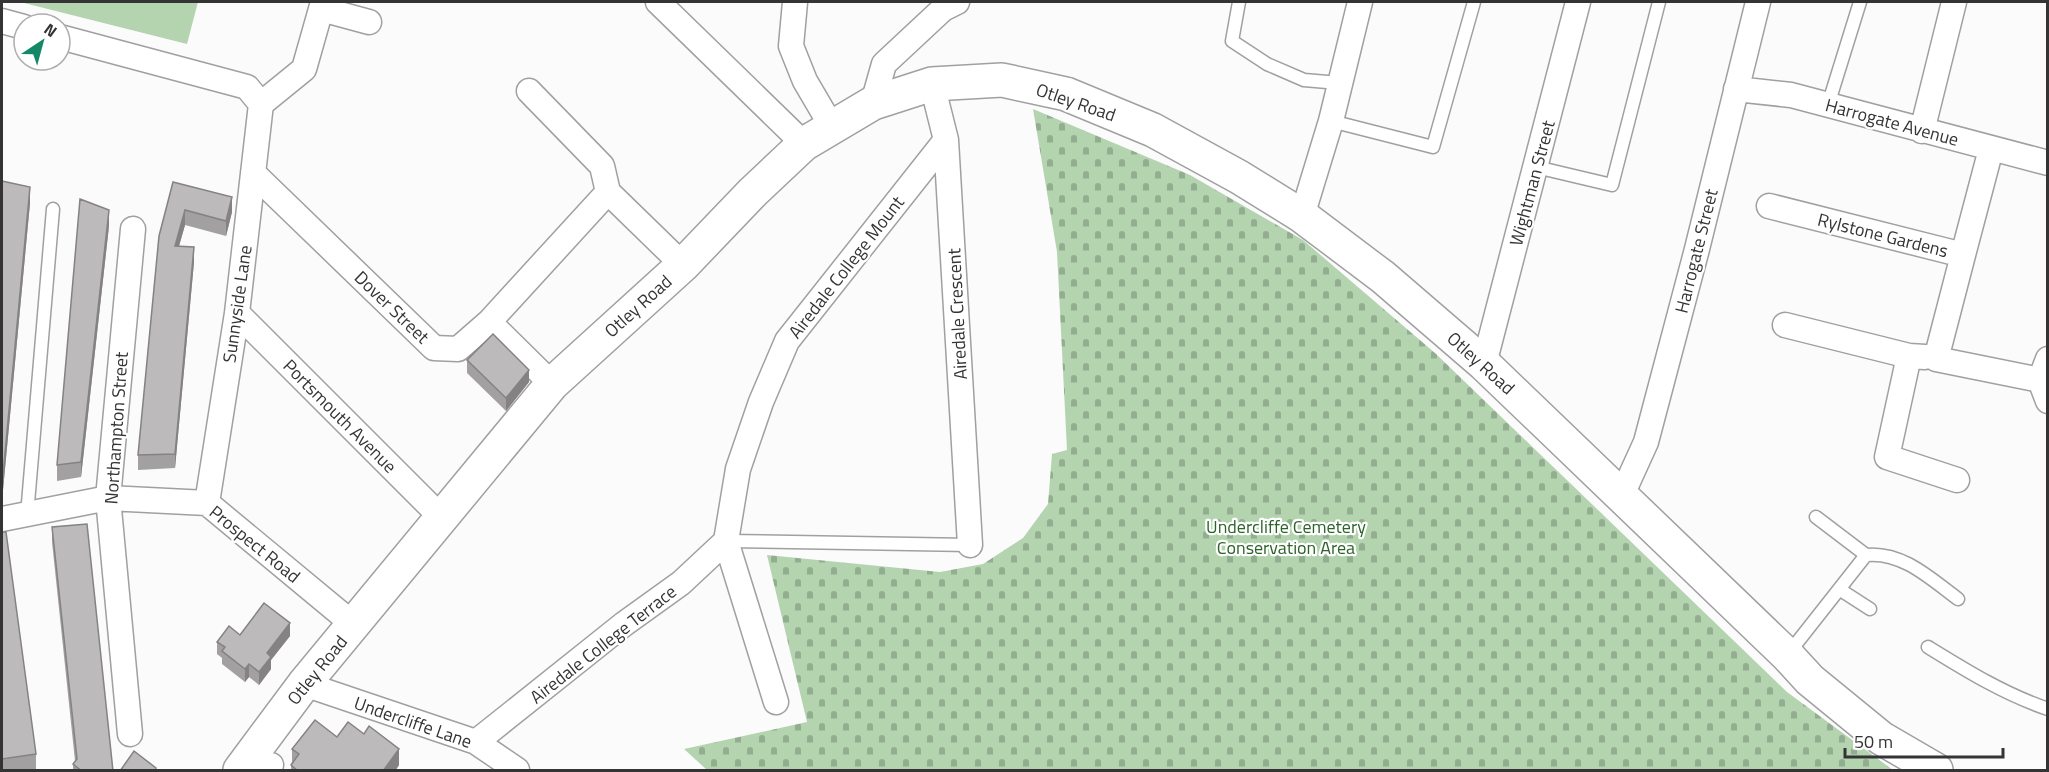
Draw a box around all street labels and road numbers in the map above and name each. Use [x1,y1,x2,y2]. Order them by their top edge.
street label: Otley Road [1032,76,1120,128]
street label: Harrogate Avenue [1822,91,1962,153]
street label: Wightman Street [1502,116,1562,249]
street label: Harrogate Street [1668,185,1725,316]
street label: Airedale College Mount [782,189,911,344]
street label: Rylstone Gardens [1815,206,1951,264]
street label: Sunnyside Lane [215,244,259,364]
street label: Airedale Crescent [940,247,974,380]
street label: Dover Street [348,264,436,350]
street label: Otley Road [598,268,678,344]
street label: Otley Road [1441,325,1521,401]
street label: Northampton Street [97,350,135,505]
street label: Portsmouth Avenue [277,353,403,479]
street label: Prospect Road [204,499,306,589]
street label: Airedale College Terrace [524,578,682,710]
street label: Otley Road [280,629,354,711]
street label: Undercliffe Lane [350,689,476,755]

